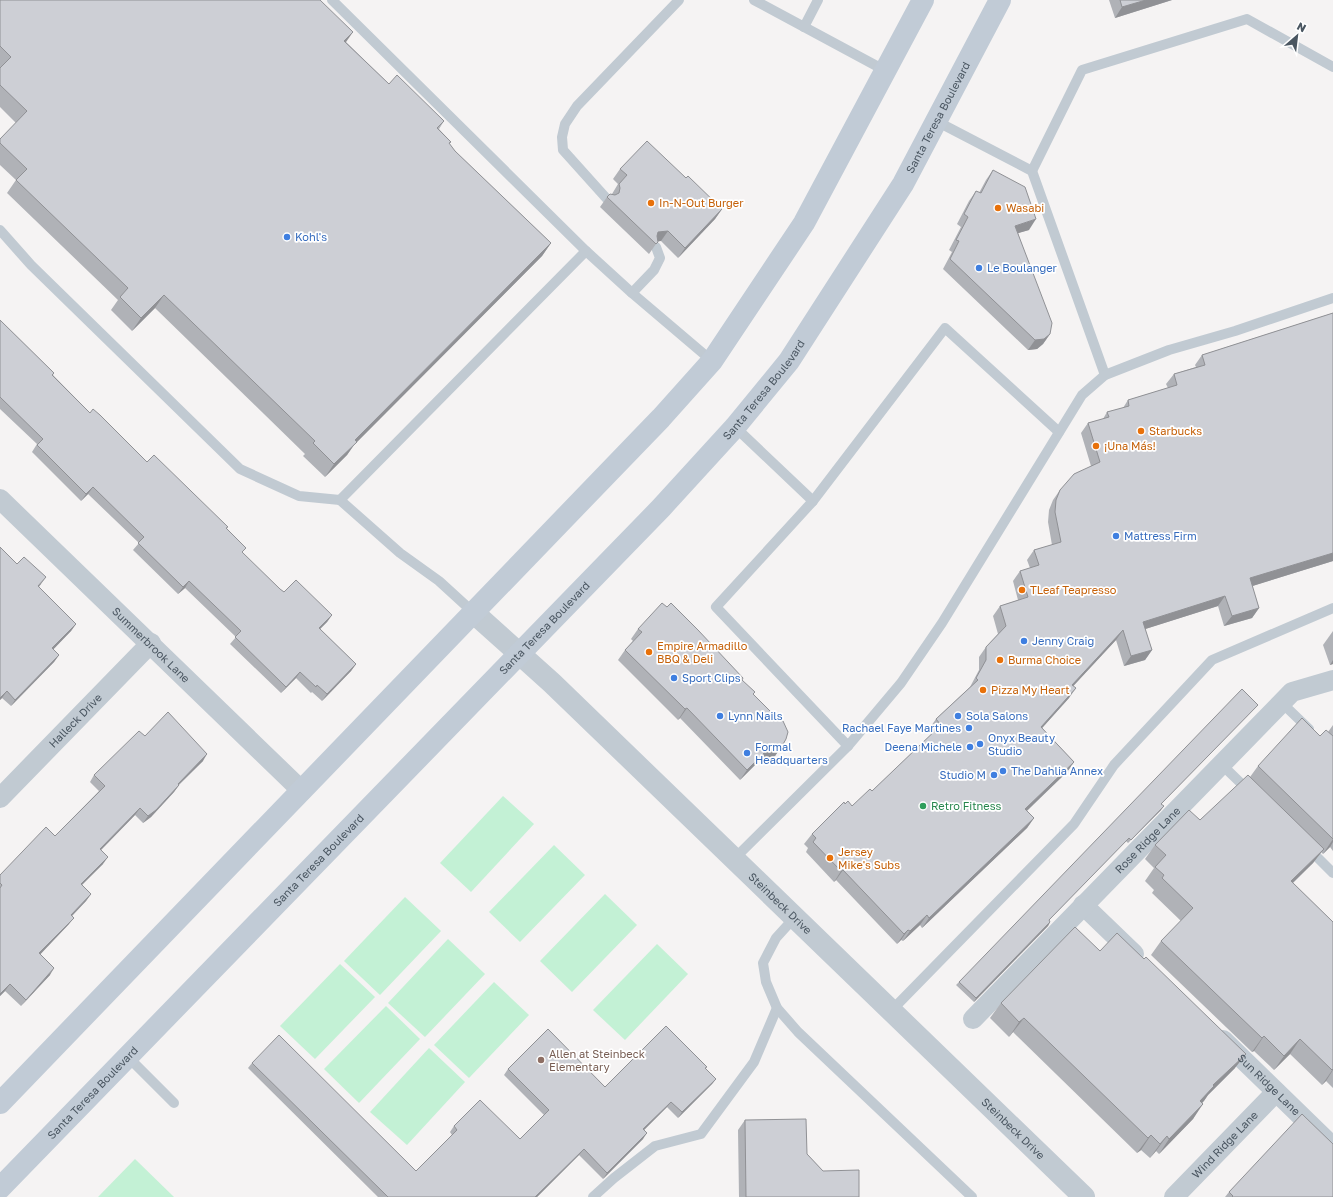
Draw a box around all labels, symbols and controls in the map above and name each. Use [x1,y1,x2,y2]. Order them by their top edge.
north arrow [1277,16,1317,56]
text: N [1295,19,1309,34]
street label: Santa Teresa Boulevard [903,59,972,175]
place label: In-N-Out Burger [659,196,744,209]
marker: In-N-Out Burger [646,198,656,208]
place label: Wasabi [1006,201,1044,214]
marker: Wasabi [993,203,1003,213]
place label: Kohl's [295,230,327,243]
marker: Kohl's [282,232,292,242]
place label: Le Boulanger [987,261,1058,274]
marker: Le Boulanger [974,263,984,273]
street label: Santa Teresa Boulevard [720,337,807,442]
place label: Starbucks [1149,424,1202,437]
marker: Starbucks [1136,426,1146,436]
place label: ¡Una Más! [1104,439,1156,452]
marker: ¡Una Más! [1091,441,1101,451]
place label: Mattress Firm [1124,529,1197,542]
marker: Mattress Firm [1111,531,1121,541]
street label: Santa Teresa Boulevard [496,579,592,677]
place label: TLeaf Teapresso [1030,583,1117,596]
marker: TLeaf Teapresso [1017,585,1027,595]
street label: Summerbrook Lane [110,604,193,685]
place label: Jenny Craig [1032,634,1094,647]
marker: Jenny Craig [1019,636,1029,646]
place label: Empire Armadillo BBQ & Deli [657,639,748,665]
marker: Empire Armadillo BBQ & Deli [644,647,654,657]
place label: Burma Choice [1008,653,1081,666]
marker: Burma Choice [995,655,1005,665]
place label: Sport Clips [682,671,741,684]
marker: Sport Clips [669,673,679,683]
place label: Pizza My Heart [991,683,1070,696]
marker: Pizza My Heart [978,685,988,695]
street label: Halleck Drive [46,691,104,750]
place label: Lynn Nails [728,709,783,722]
place label: Sola Salons [966,709,1028,722]
marker: Lynn Nails [715,711,725,721]
marker: Sola Salons [953,711,963,721]
place label: Rachael Faye Martines [842,721,961,734]
marker: Rachael Faye Martines [964,723,974,733]
place label: Onyx Beauty Studio [988,731,1055,757]
marker: Onyx Beauty Studio [975,739,985,749]
place label: Formal Headquarters [755,740,828,766]
place label: Deena Michele [884,740,962,753]
marker: Deena Michele [965,742,975,752]
marker: Formal Headquarters [742,748,752,758]
place label: The Dahlia Annex [1011,764,1103,777]
marker: The Dahlia Annex [998,766,1008,776]
place label: Studio M [940,768,986,781]
marker: Studio M [989,770,999,780]
place label: Retro Fitness [931,799,1002,812]
marker: Retro Fitness [918,801,928,811]
street label: Rose Ridge Lane [1112,804,1183,876]
street label: Santa Teresa Boulevard [270,811,366,909]
place label: Jersey Mike's Subs [838,845,900,871]
marker: Jersey Mike's Subs [825,853,835,863]
street label: Steinbeck Drive [746,870,815,936]
street label: Santa Teresa Boulevard [44,1043,140,1141]
place label: Allen at Steinbeck Elementary [549,1047,645,1073]
street label: Sun Ridge Lane [1235,1051,1303,1118]
marker: Allen at Steinbeck Elementary [536,1055,546,1065]
street label: Steinbeck Drive [979,1095,1048,1162]
street label: Wind Ridge Lane [1189,1108,1260,1181]

